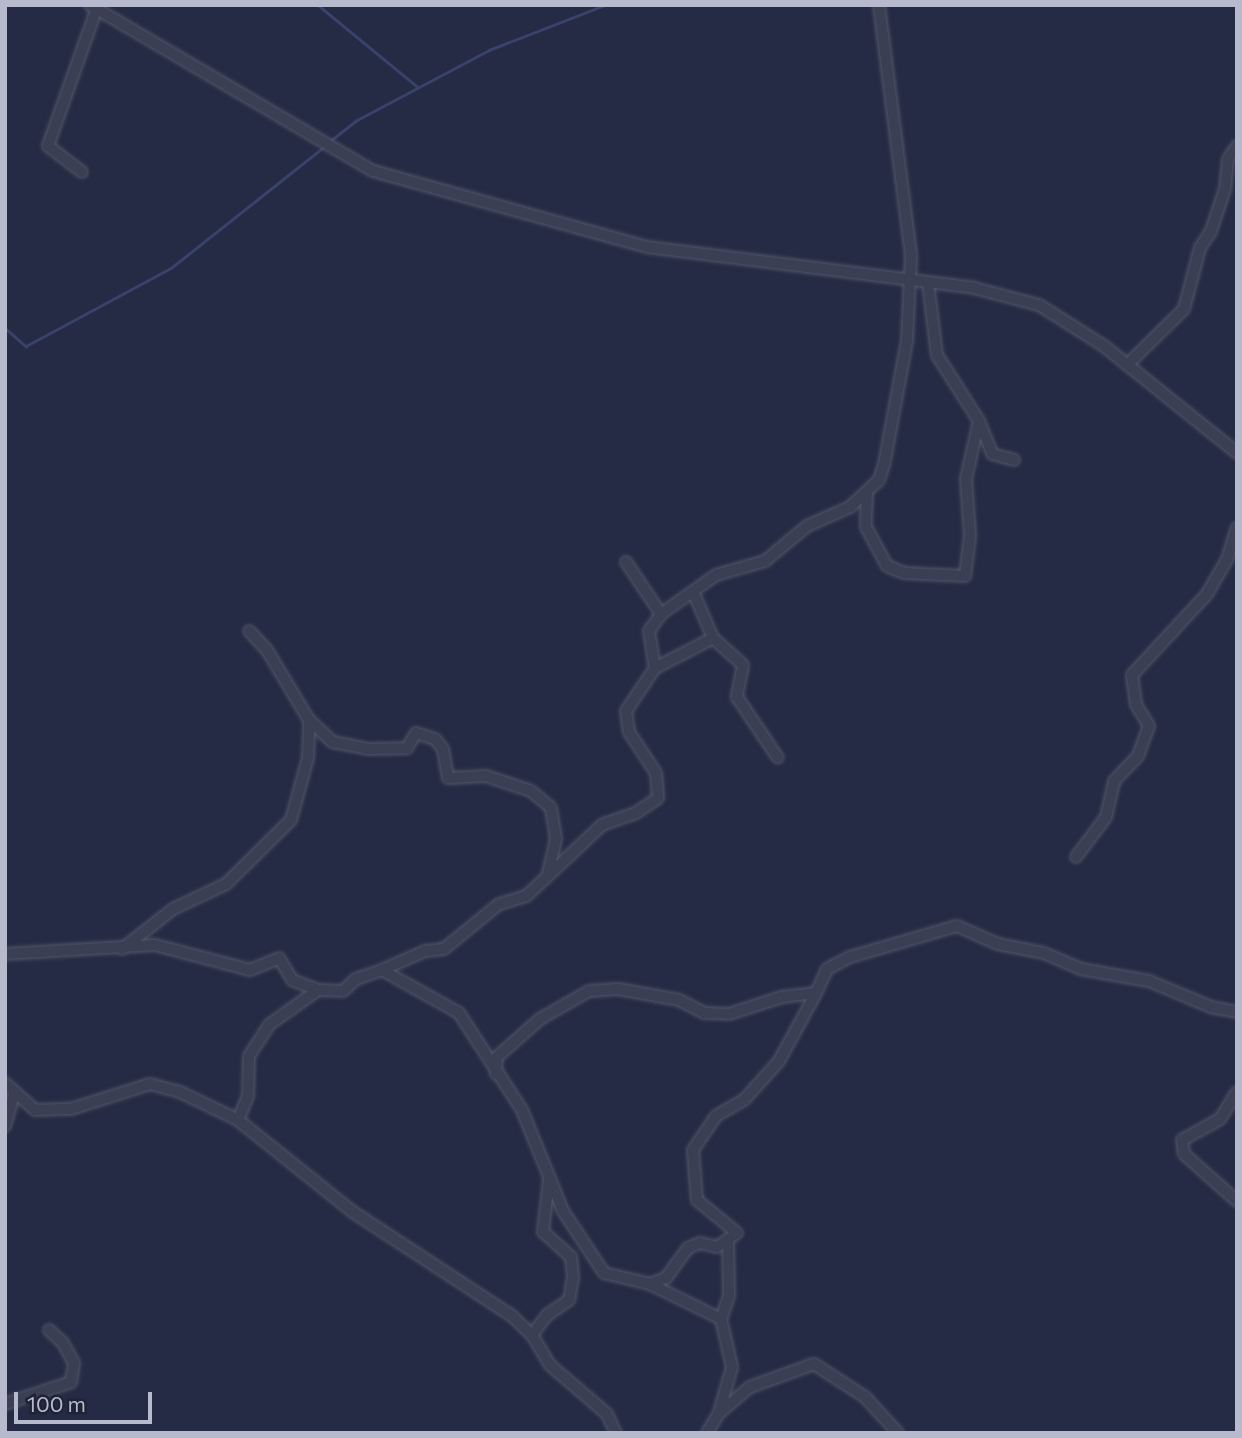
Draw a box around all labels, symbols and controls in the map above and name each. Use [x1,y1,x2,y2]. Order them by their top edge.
scale bar [18,1378,156,1422]
text: 100 m [27,1391,86,1416]

